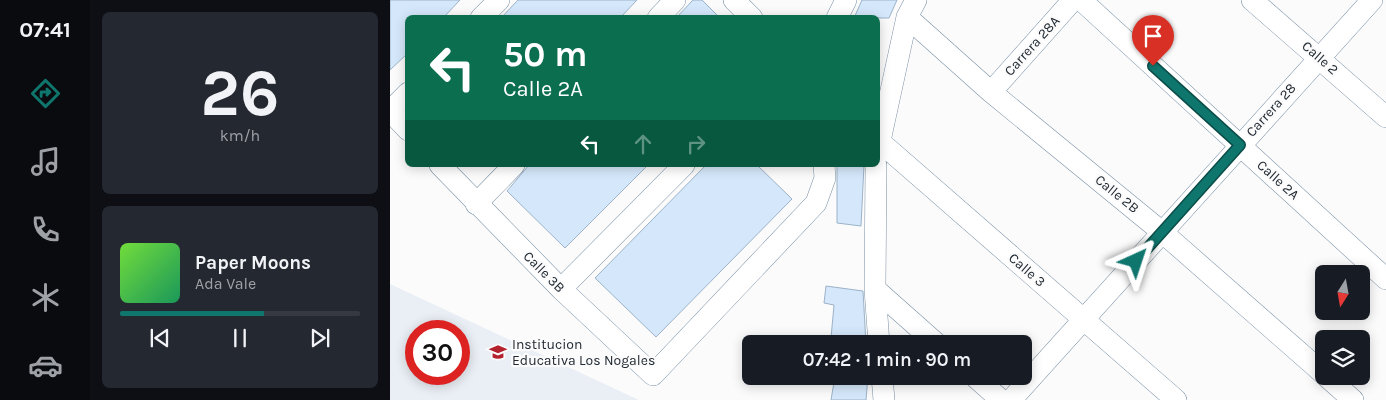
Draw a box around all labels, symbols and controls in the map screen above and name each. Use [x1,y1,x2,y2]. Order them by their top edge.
street label: Carrera 28A [1001,13,1063,79]
pin [1132,15,1174,66]
text: 07:41 [19,17,71,43]
icon: arrive [1139,22,1167,50]
text: 50 m [503,34,588,75]
icon: left [420,35,485,100]
street label: Calle 2 [1298,38,1342,78]
text: 26 [201,55,279,131]
icon: directions [28,76,63,111]
text: Calle 2A [503,76,583,102]
street label: Carrera 28 [1242,80,1300,140]
text: km/h [220,126,260,145]
icon: left [576,130,604,158]
icon: ahead [629,130,657,158]
icon: right [682,130,710,158]
icon: music [28,144,63,179]
street label: Calle 2A [1253,157,1303,203]
street label: Calle 2B [1092,171,1142,217]
icon: phone [28,212,63,247]
position arrow [1109,234,1161,286]
street label: Calle 3B [520,248,568,296]
street label: Calle 3 [1005,250,1049,290]
text: Paper Moons [195,252,311,274]
north arrow [1315,265,1370,320]
map controls [1315,265,1370,385]
text: Ada Vale [195,274,256,293]
icon: climate [28,280,63,315]
speed limit sign: 30 [405,320,470,385]
icon: previous [146,324,174,352]
icon: pause [226,324,254,352]
icon: next [306,324,334,352]
button: layers [1315,330,1370,385]
place label: Institucion Educativa Los Nogales [512,336,655,369]
school or university icon: Institucion Educativa Los Nogales [488,342,508,362]
icon: car [28,348,63,383]
text: 07:42 · 1 min · 90 m [803,349,971,371]

